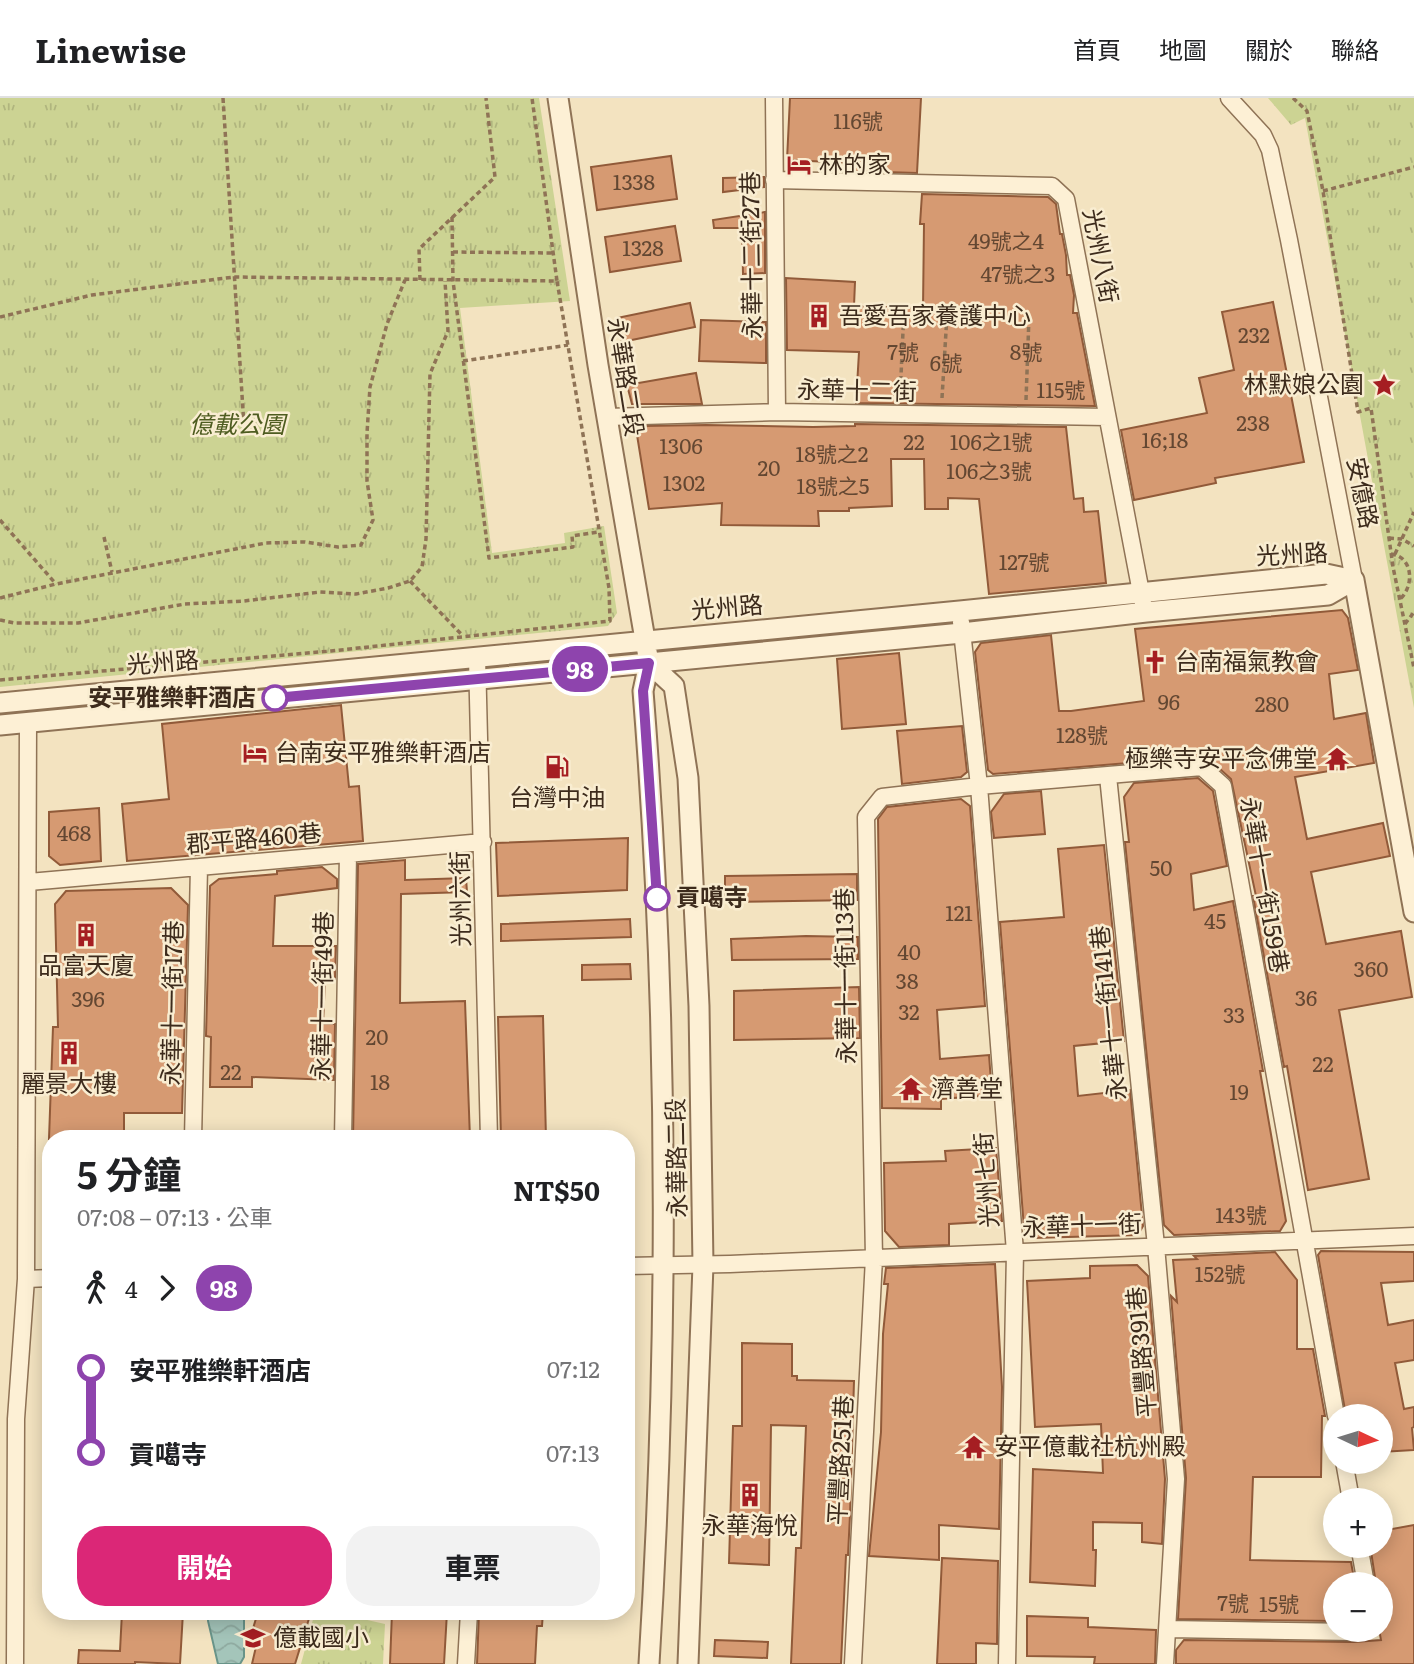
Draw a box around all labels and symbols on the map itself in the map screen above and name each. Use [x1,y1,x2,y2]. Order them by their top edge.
house number: 116號 [833,104,883,135]
place label: 林的家 [819,145,891,180]
hotel icon: 林的家 [785,151,813,179]
house number: 1338 [613,165,655,196]
street label: 永華十二街27巷 [731,171,768,339]
street label: 光州八街 [1076,205,1129,306]
house number: 49號之4 [968,224,1044,255]
house number: 1328 [622,231,664,262]
house number: 47號之3 [981,257,1055,288]
place label: 吾愛吾家養護中心 [839,296,1031,331]
building icon: 吾愛吾家養護中心 [805,302,833,330]
street label: 永華路二段 [601,315,654,439]
house number: 232 [1238,318,1270,349]
house number: 7號 [887,335,919,366]
house number: 8號 [1010,335,1042,366]
house number: 6號 [930,346,962,377]
place label: 林默娘公園 [1244,365,1364,400]
street label: 永華十二街 [797,370,917,407]
place icon: 林默娘公園 [1370,371,1398,399]
house number: 115號 [1037,373,1085,404]
park label: 億載公園 [189,405,288,440]
house number: 238 [1236,406,1270,437]
house number: 16;18 [1142,423,1188,454]
house number: 22 [903,425,925,456]
house number: 106之1號 [950,425,1032,456]
house number: 1306 [659,429,703,460]
house number: 18號之2 [796,437,868,468]
house number: 20 [758,451,780,482]
house number: 106之3號 [946,454,1032,485]
street label: 安億路 [1340,454,1389,531]
house number: 1302 [663,466,705,497]
house number: 18號之5 [797,469,869,500]
street label: 光州路 [1255,533,1329,572]
house number: 127號 [999,545,1049,576]
street label: 光州路 [689,585,764,626]
street label: 光州路 [125,640,200,681]
place label: 台南福氣教會 [1175,642,1319,677]
line badge: 98 [548,646,612,692]
church icon: 台南福氣教會 [1141,648,1169,676]
place label: 安平雅樂軒酒店 [88,678,256,713]
marker: 安平雅樂軒酒店 [262,685,288,711]
house number: 96 [1158,685,1180,716]
house number: 280 [1255,687,1289,718]
house number: 128號 [1056,718,1108,749]
place label: 台南安平雅樂軒酒店 [275,733,491,768]
hotel icon: 台南安平雅樂軒酒店 [241,739,269,767]
place label: 極樂寺安平念佛堂 [1125,739,1317,774]
temple icon: 極樂寺安平念佛堂 [1323,745,1351,773]
fuel station icon: 台灣中油 [543,753,571,781]
place label: 台灣中油 [509,778,605,813]
street label: 永華十一街159巷 [1234,794,1299,976]
street label: 郡平路460巷 [185,813,323,860]
house number: 468 [57,816,91,847]
street label: 光州六街 [440,851,477,947]
house number: 50 [1150,851,1172,882]
place label: 貢噶寺 [676,878,748,913]
marker: 貢噶寺 [644,885,670,911]
street label: 永華十一街113巷 [824,887,863,1065]
house number: 121 [945,896,973,927]
house number: 45 [1204,904,1226,935]
street label: 永華十一街49巷 [302,911,339,1081]
street label: 永華十一街17巷 [152,920,189,1086]
building icon: 品富天廈 [72,921,100,949]
street label: 永華十一街141巷 [1080,924,1133,1103]
house number: 40 [897,935,921,966]
place label: 品富天廈 [38,946,134,981]
house number: 360 [1354,952,1388,983]
house number: 38 [896,964,918,995]
house number: 36 [1295,981,1317,1012]
house number: 396 [71,982,105,1013]
house number: 32 [898,995,920,1026]
house number: 33 [1223,998,1245,1029]
house number: 20 [366,1020,388,1051]
building icon: 麗景大樓 [55,1039,83,1067]
house number: 22 [1312,1047,1334,1078]
house number: 22 [220,1055,242,1086]
place label: 麗景大樓 [21,1064,117,1099]
house number: 18 [370,1065,390,1096]
place label: 濟善堂 [931,1069,1003,1104]
temple icon: 濟善堂 [897,1075,925,1103]
house number: 19 [1229,1075,1249,1106]
street label: 永華路二段 [656,1098,693,1218]
street label: 光州七街 [964,1131,1005,1229]
house number: 143號 [1215,1198,1267,1229]
street label: 永華十一街 [1021,1204,1142,1243]
house number: 152號 [1195,1257,1245,1288]
street label: 平豐路391巷 [1116,1285,1163,1419]
street label: 平豐路251巷 [818,1394,859,1526]
north arrow [1323,1404,1393,1474]
place label: 安平億載社杭州殿 [994,1427,1186,1462]
temple icon: 安平億載社杭州殿 [960,1433,988,1461]
building icon: 永華海悅 [736,1481,764,1509]
place label: 永華海悅 [702,1506,798,1541]
house number: 7號 [1217,1586,1249,1617]
house number: 15號 [1259,1587,1299,1618]
place label: 億載國小 [273,1618,369,1653]
school or university icon: 億載國小 [239,1624,267,1652]

